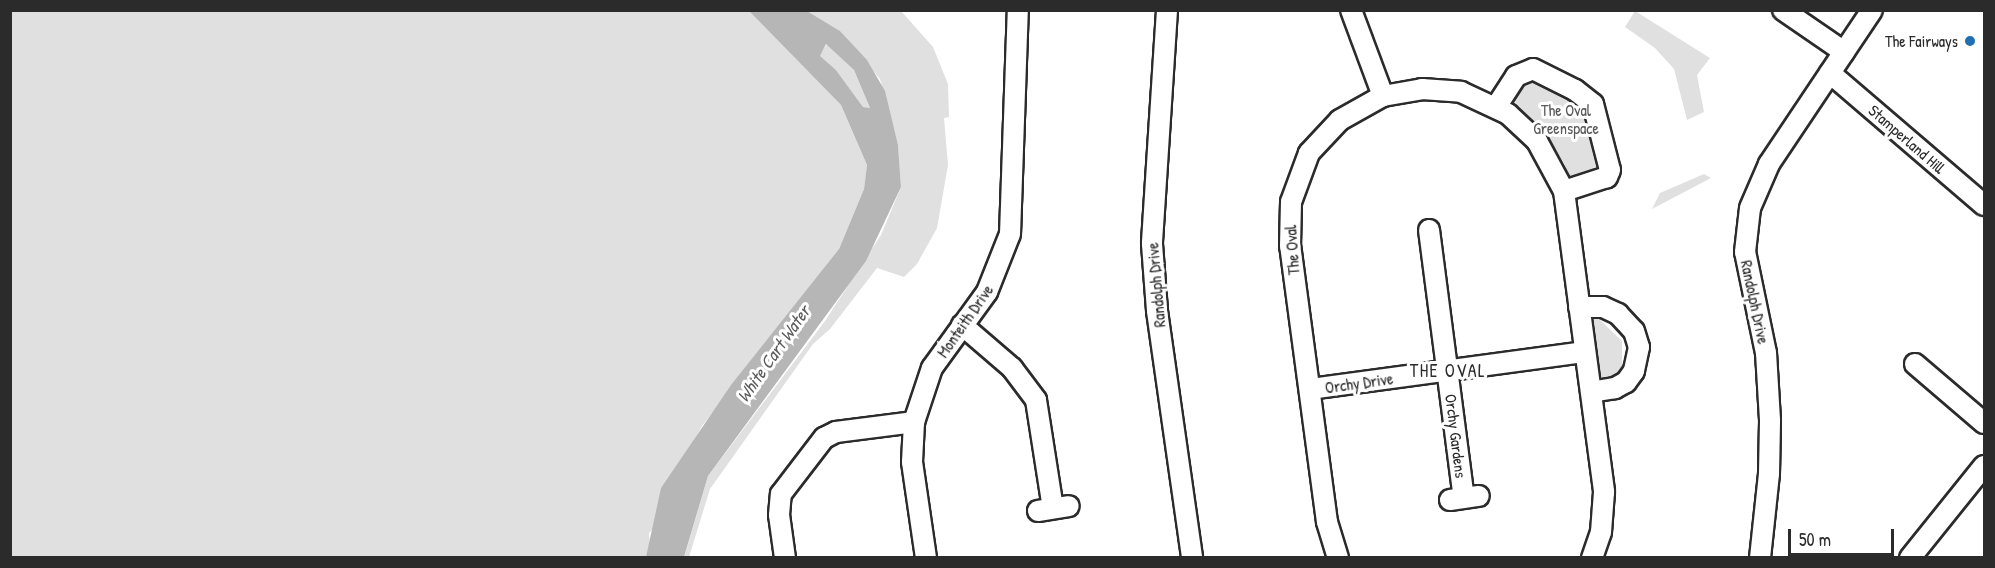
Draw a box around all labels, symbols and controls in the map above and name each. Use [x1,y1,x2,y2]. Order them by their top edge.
place label: The Fairways [1885,31,1958,51]
marker: The Fairways [1963,34,1977,48]
park label: The Oval Greenspace [1533,100,1599,138]
street label: Stamperland Hill [1865,101,1949,177]
street label: The Oval [1281,224,1303,276]
street label: Randolph Drive [1143,242,1169,328]
street label: Randolph Drive [1737,258,1773,346]
street label: Monteith Drive [933,281,997,361]
water label: White Cart Water [733,302,815,406]
district label: THE OVAL [1410,360,1486,382]
street label: Orchy Drive [1324,369,1394,397]
street label: Orchy Gardens [1441,393,1471,479]
scale bar [1791,517,1898,555]
text: 50 m [1799,527,1831,552]

